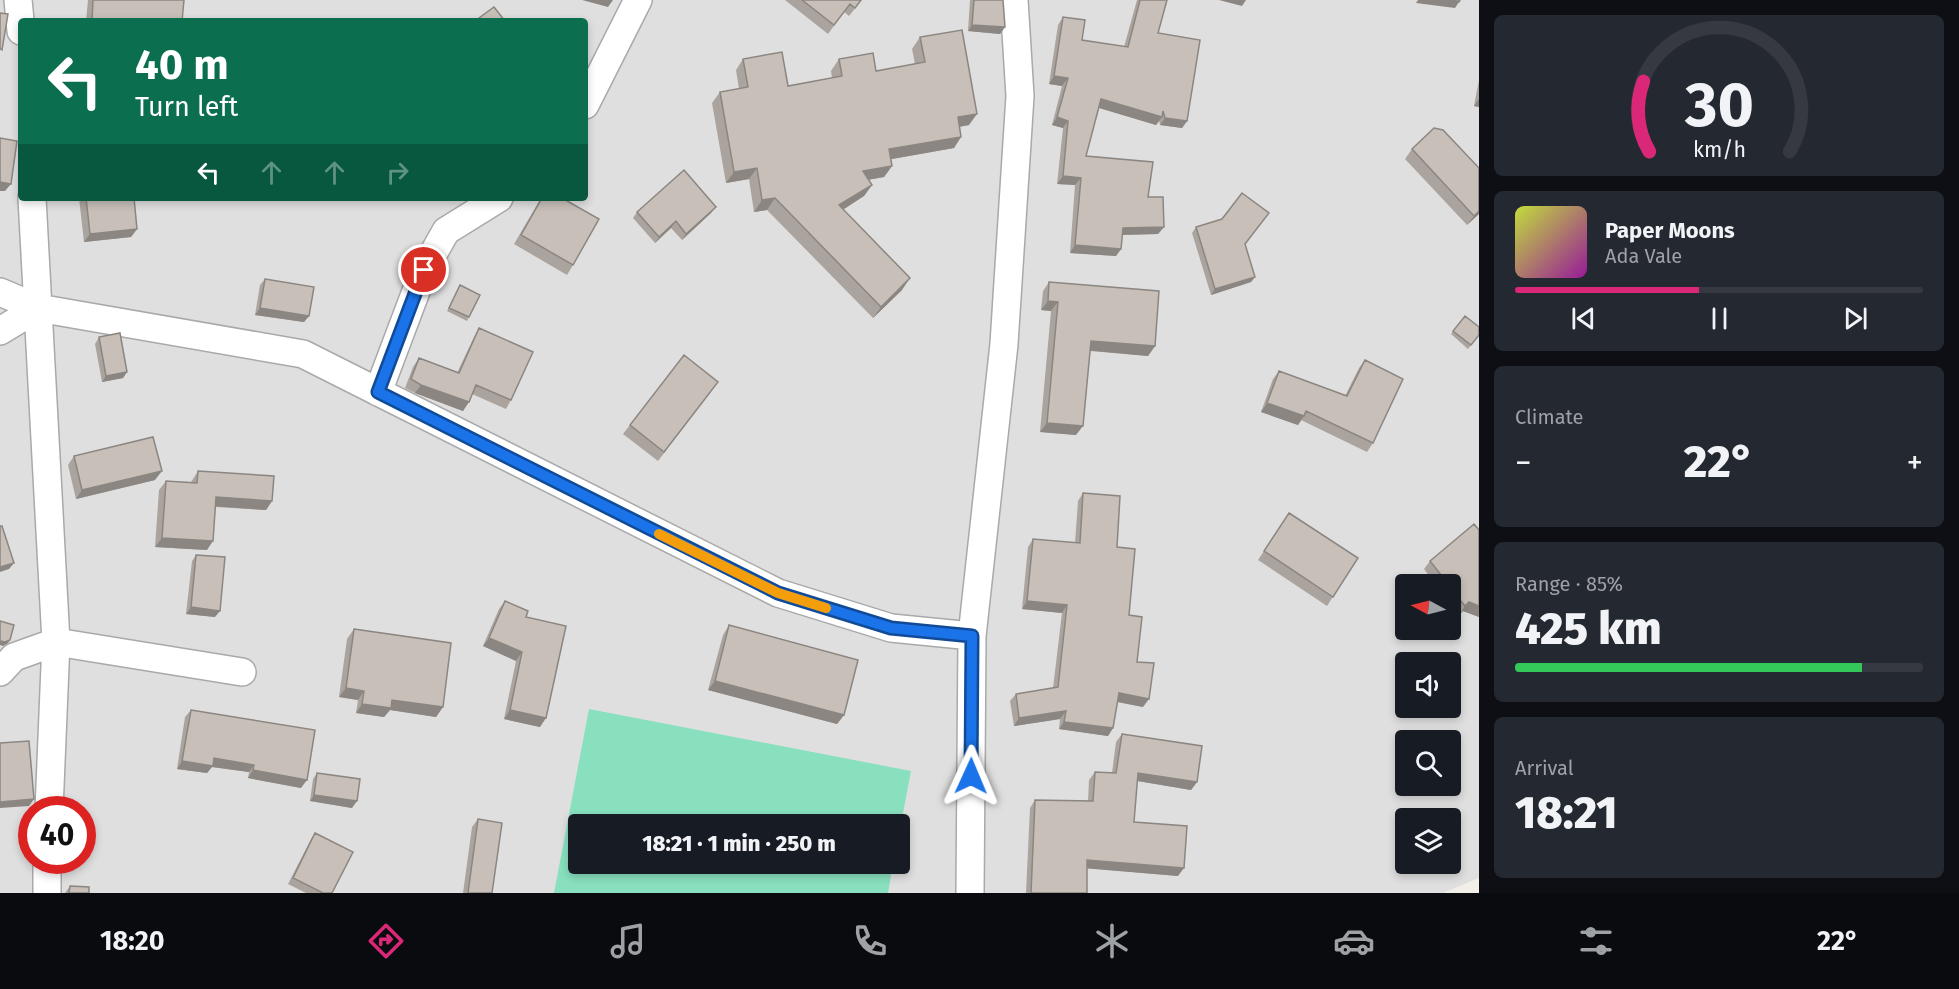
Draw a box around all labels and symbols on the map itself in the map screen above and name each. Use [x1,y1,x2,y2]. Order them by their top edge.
pin [398,244,449,295]
north arrow [1395,574,1461,640]
position arrow [939,744,1003,808]
speed limit sign: 40 [18,796,96,874]

